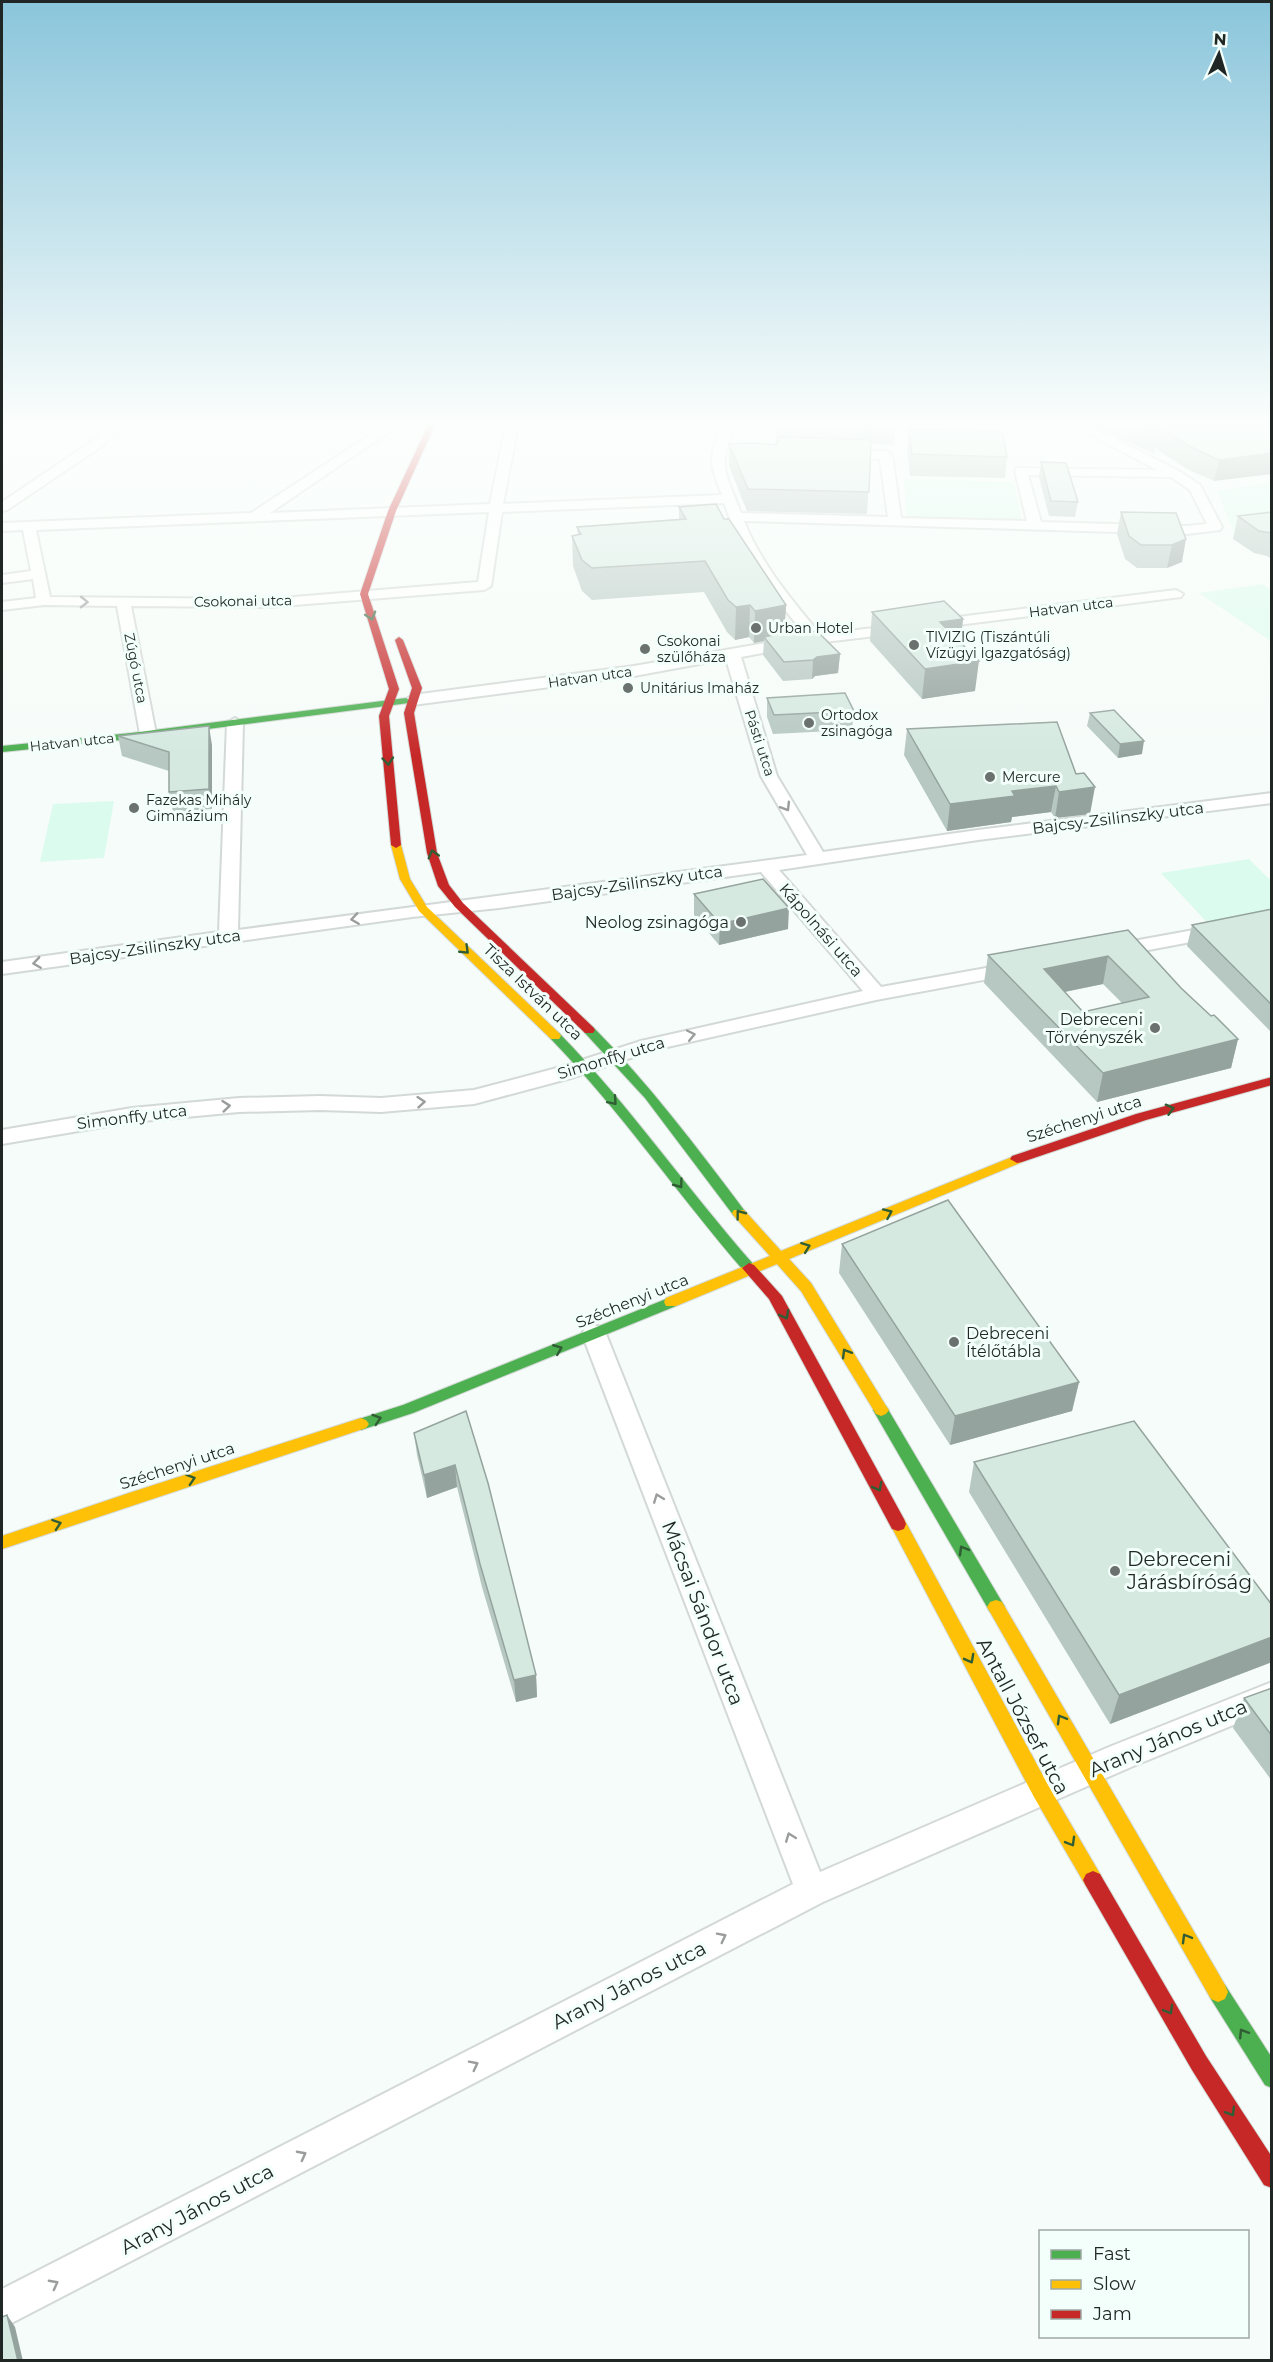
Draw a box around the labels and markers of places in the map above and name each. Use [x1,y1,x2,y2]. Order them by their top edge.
place label: Urban Hotel [768,619,853,637]
marker: Urban Hotel [749,621,763,635]
place label: TIVIZIG (Tiszántúli Vízügyi Igazgatóság) [926,628,1071,662]
place label: Csokonai szülőháza [657,632,726,666]
marker: TIVIZIG (Tiszántúli Vízügyi Igazgatóság) [907,638,921,652]
marker: Csokonai szülőháza [638,642,652,656]
place label: Unitárius Imaház [640,679,759,697]
marker: Unitárius Imaház [621,681,635,695]
place label: Ortodox zsinagóga [821,706,893,740]
marker: Ortodox zsinagóga [802,716,816,730]
place label: Mercure [1002,768,1060,786]
marker: Mercure [983,770,997,784]
place label: Fazekas Mihály Gimnázium [146,791,252,825]
marker: Fazekas Mihály Gimnázium [127,801,141,815]
place label: Neolog zsinagóga [585,913,729,932]
marker: Neolog zsinagóga [734,915,748,929]
place label: Debreceni Törvényszék [1046,1010,1143,1047]
marker: Debreceni Törvényszék [1148,1021,1162,1035]
place label: Debreceni Ítélőtábla [966,1324,1049,1361]
marker: Debreceni Ítélőtábla [947,1335,961,1349]
place label: Debreceni Járásbíróság [1126,1547,1252,1594]
marker: Debreceni Járásbíróság [1108,1564,1122,1578]

